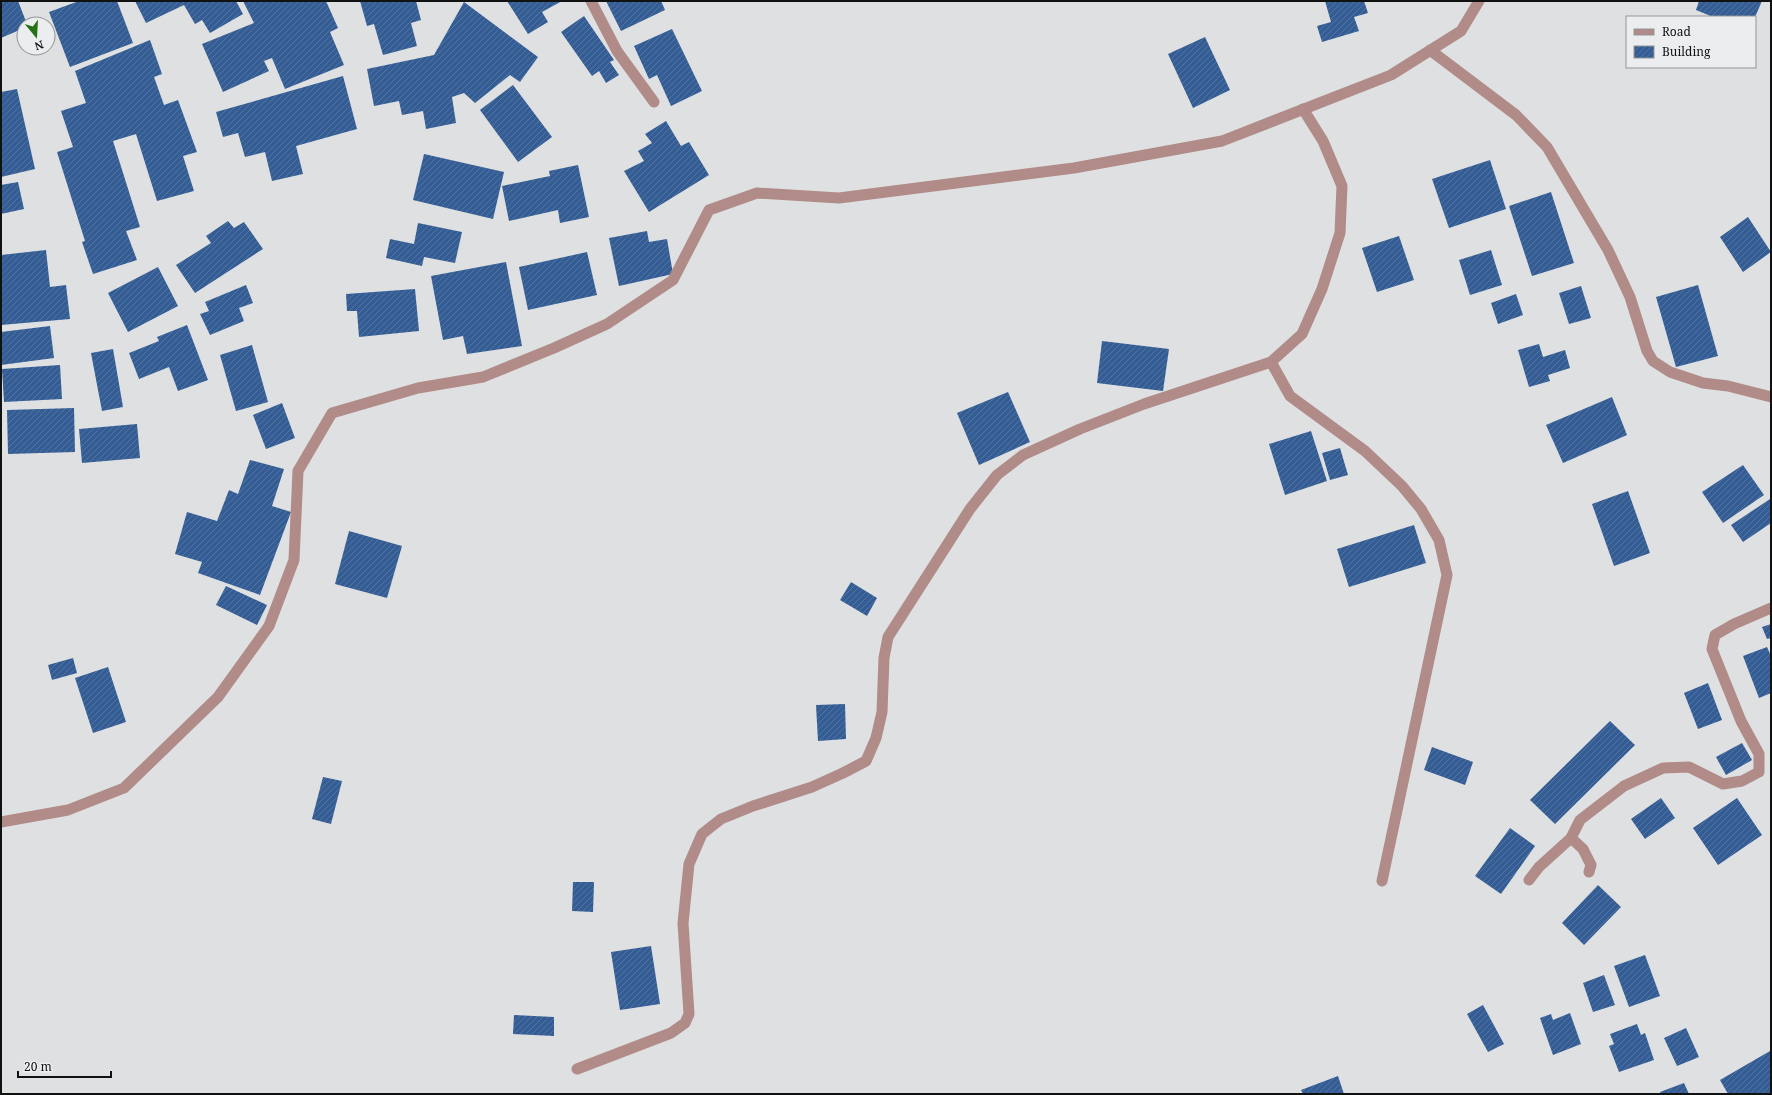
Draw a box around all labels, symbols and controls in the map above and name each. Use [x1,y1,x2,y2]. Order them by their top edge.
north arrow [16,16,56,56]
legend [1626,16,1756,68]
text: Road [1662,23,1692,40]
text: N [32,38,46,55]
text: Building [1662,43,1711,60]
scale bar [18,1053,111,1079]
text: 20 m [24,1058,52,1075]

